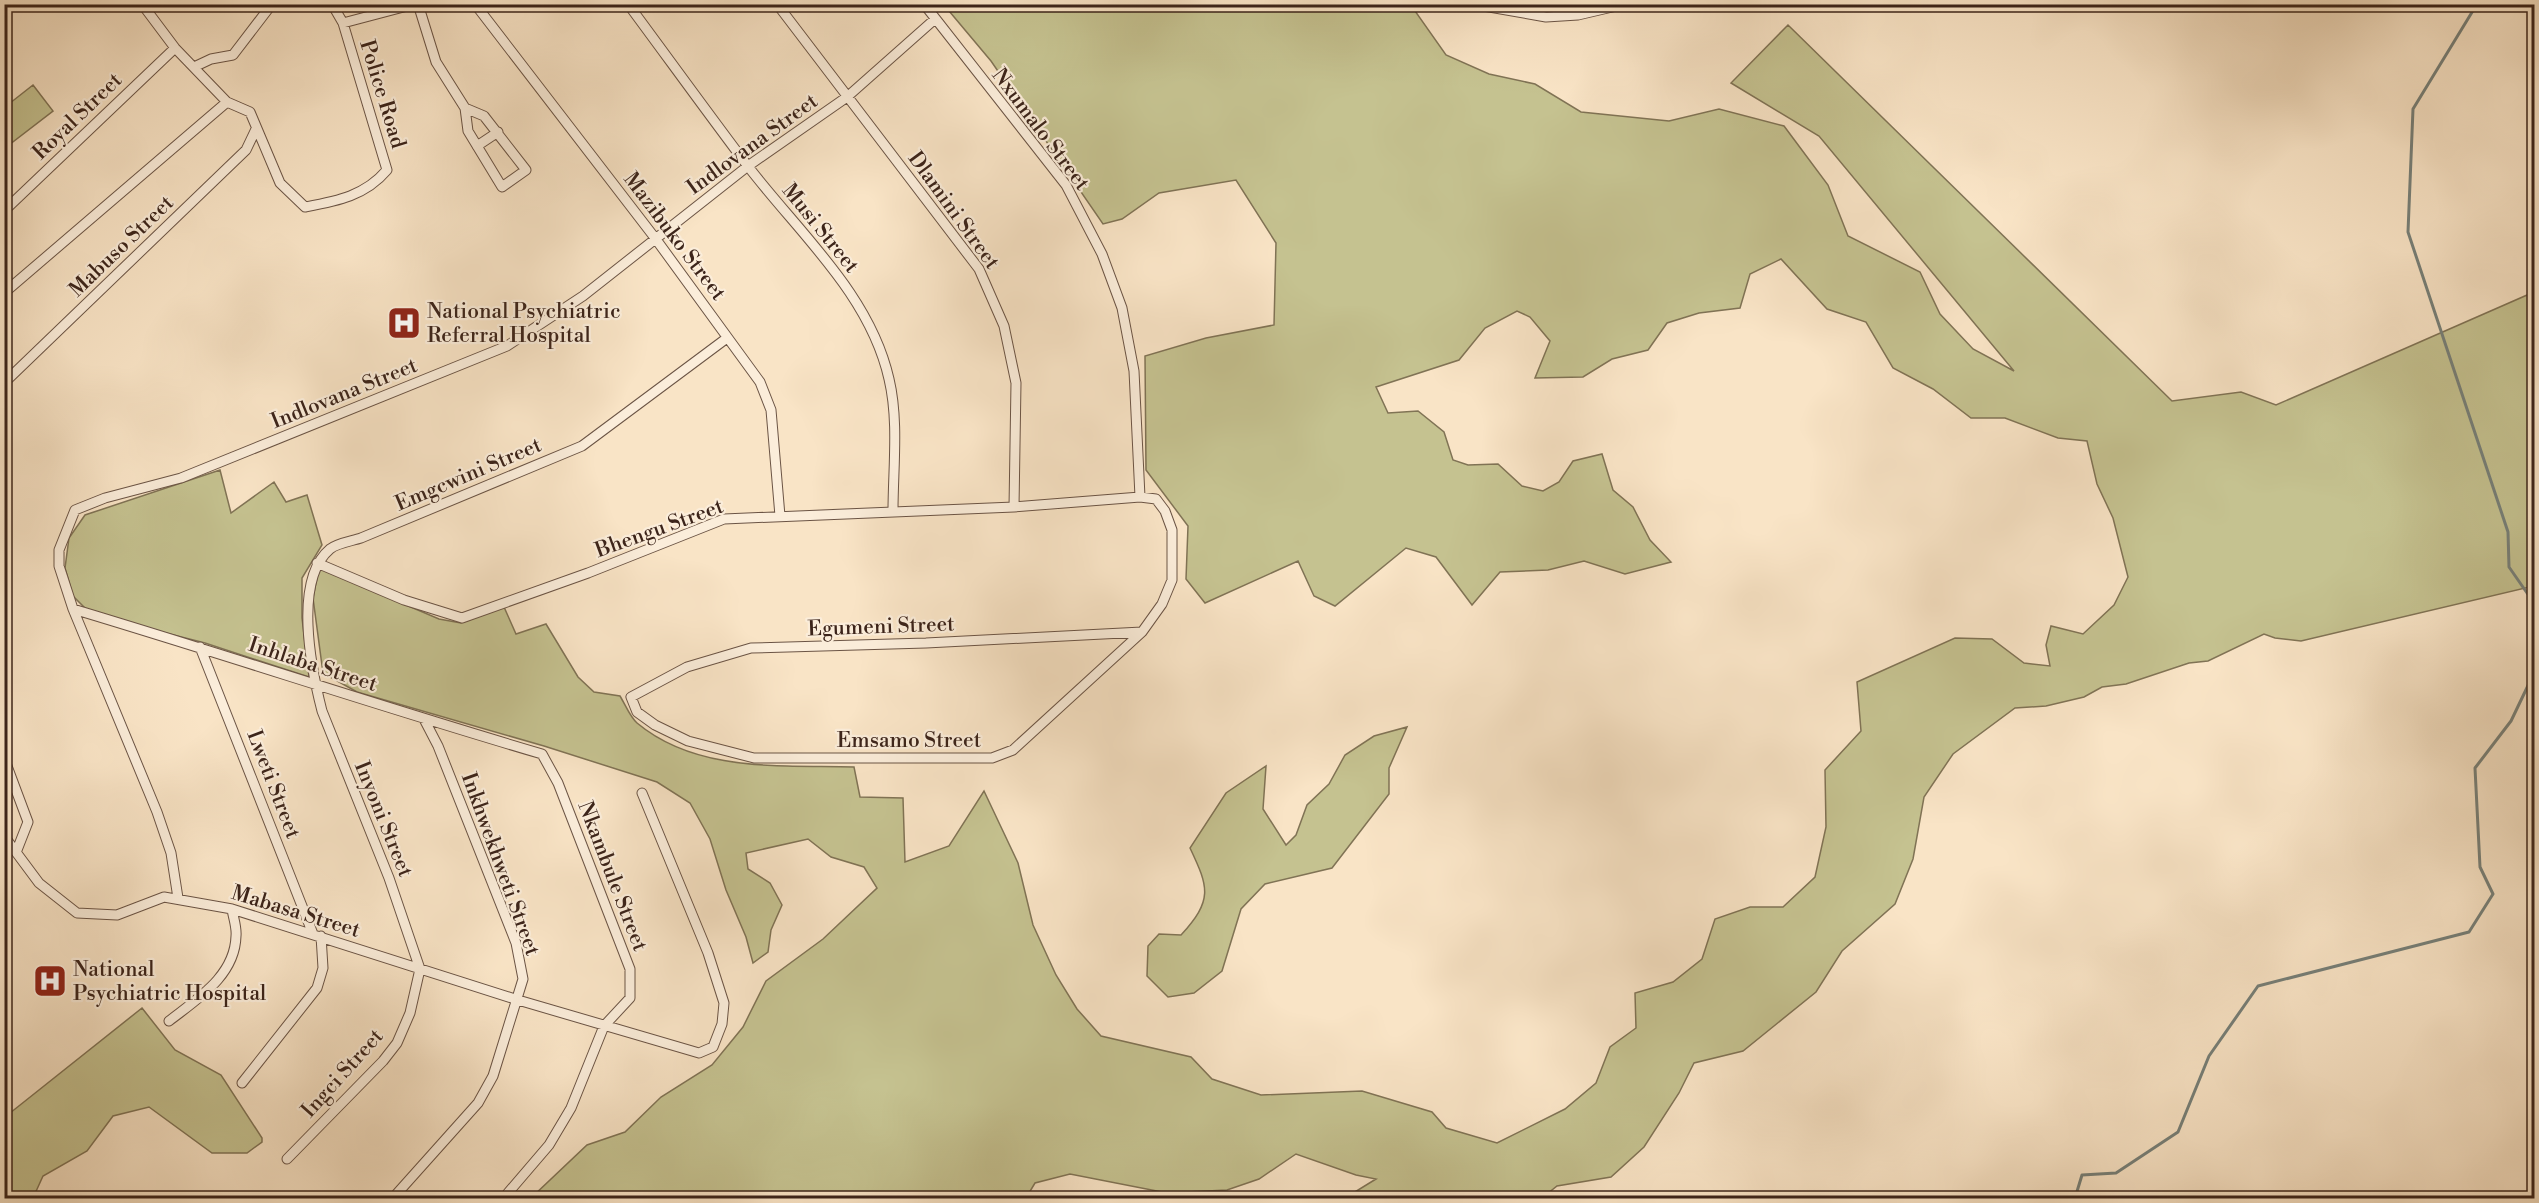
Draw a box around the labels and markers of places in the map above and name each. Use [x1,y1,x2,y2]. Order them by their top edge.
place label: National Psychiatric Referral Hospital [427,299,621,349]
hospital icon: National Psychiatric Referral Hospital [386,305,422,341]
place label: National Psychiatric Hospital [73,957,266,1007]
hospital icon: National Psychiatric Hospital [32,963,68,999]

